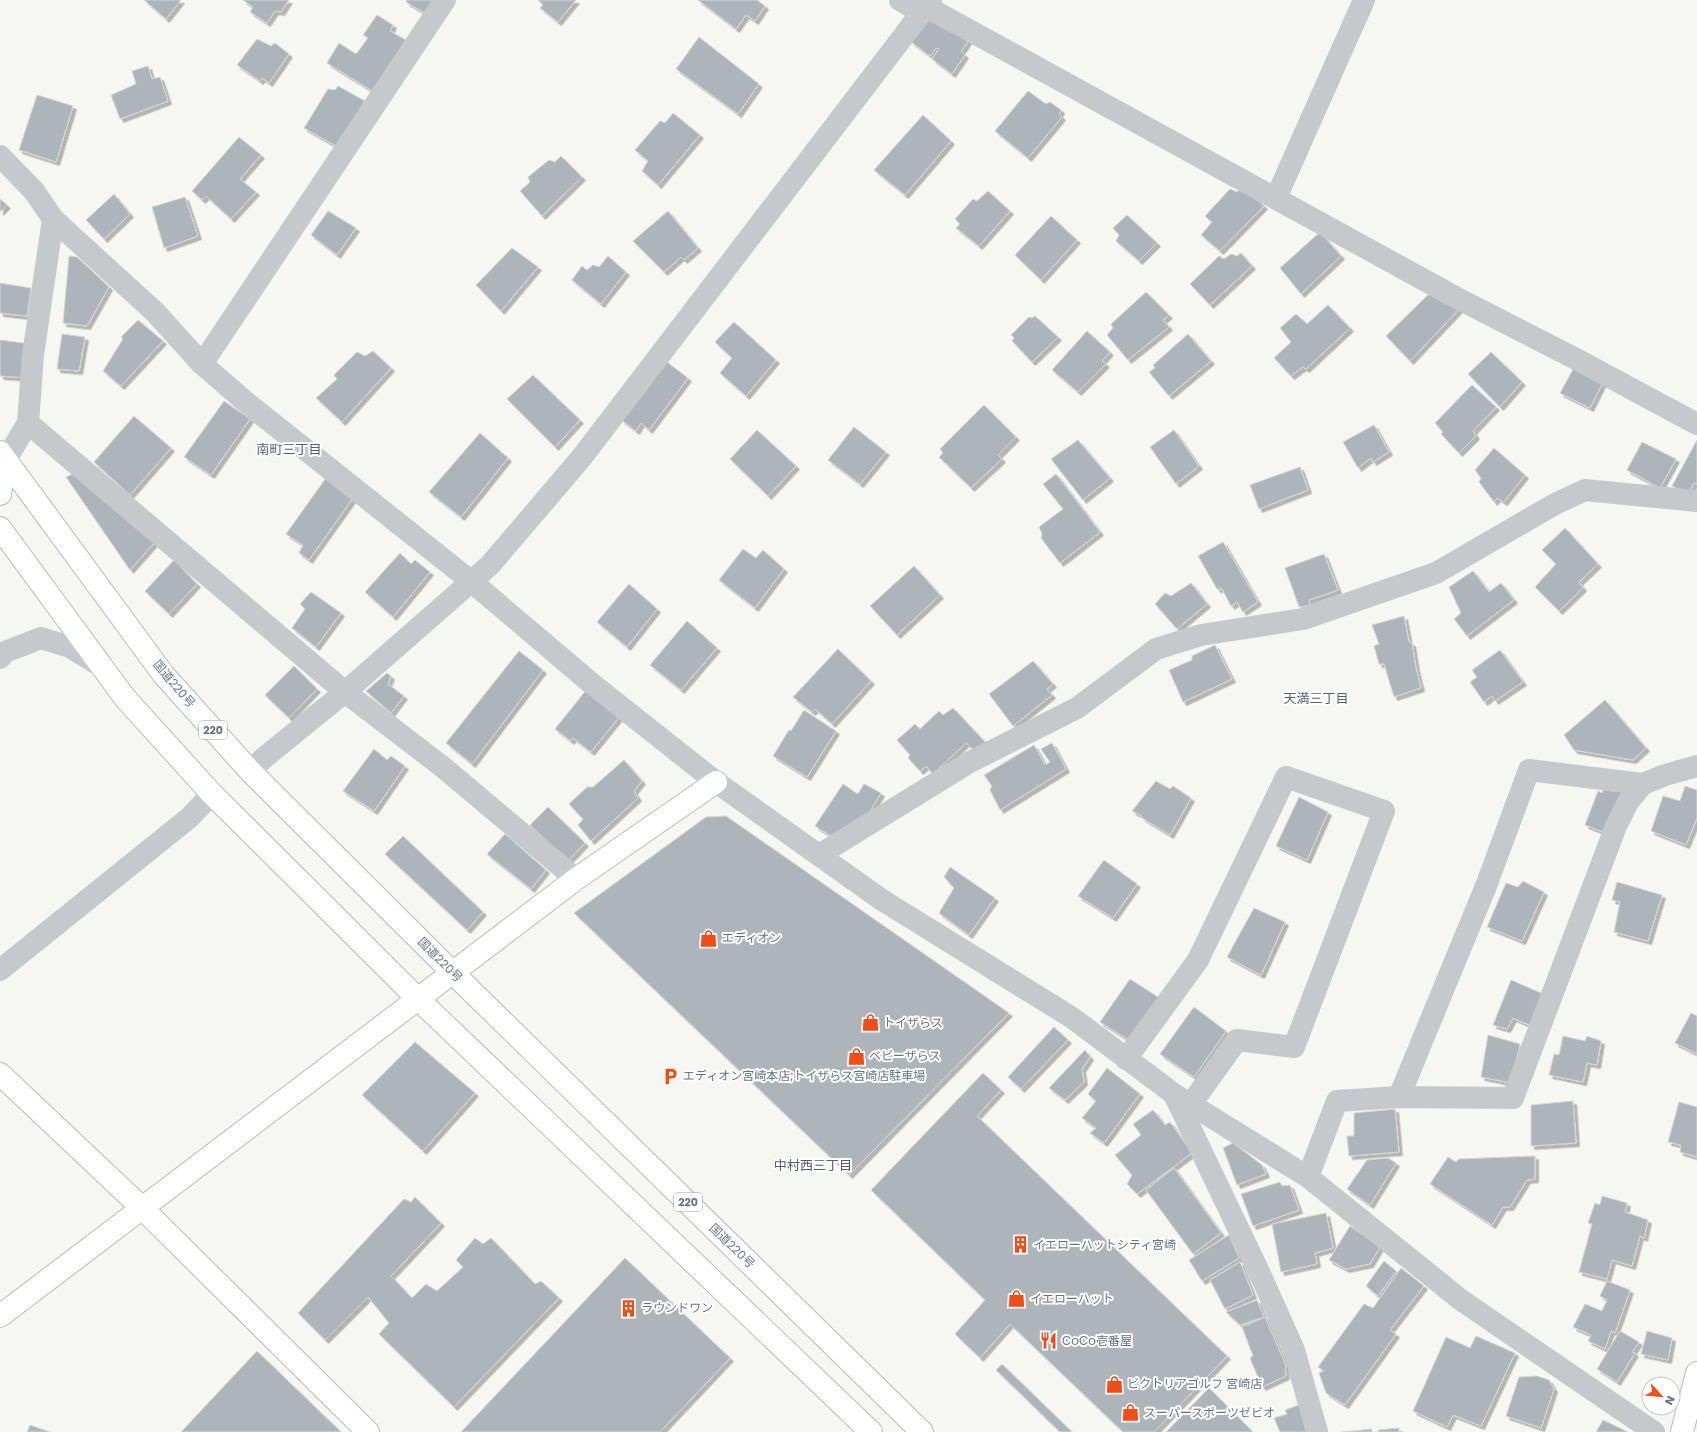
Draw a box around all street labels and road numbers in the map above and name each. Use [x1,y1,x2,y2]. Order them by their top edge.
street label: 国道220号 [149,656,199,711]
road number: 220 [199,721,227,739]
street label: 国道220号 [414,933,467,986]
road number: 220 [674,1193,702,1211]
street label: 国道220号 [706,1220,759,1272]

